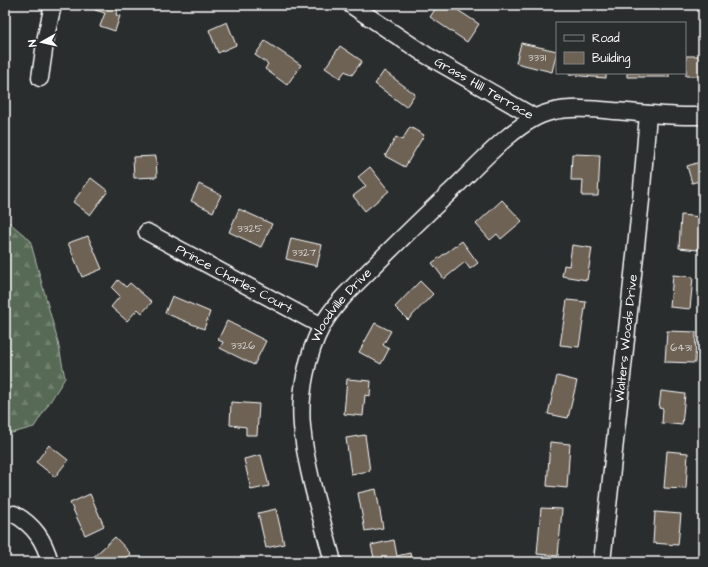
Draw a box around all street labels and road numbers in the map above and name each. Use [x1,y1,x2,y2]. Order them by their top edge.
street label: Grass Hill Terrace [431,53,537,124]
street label: Prince Charles Court [173,240,297,318]
street label: Woodville Drive [307,264,376,345]
street label: Walters Woods Drive [610,273,642,403]

